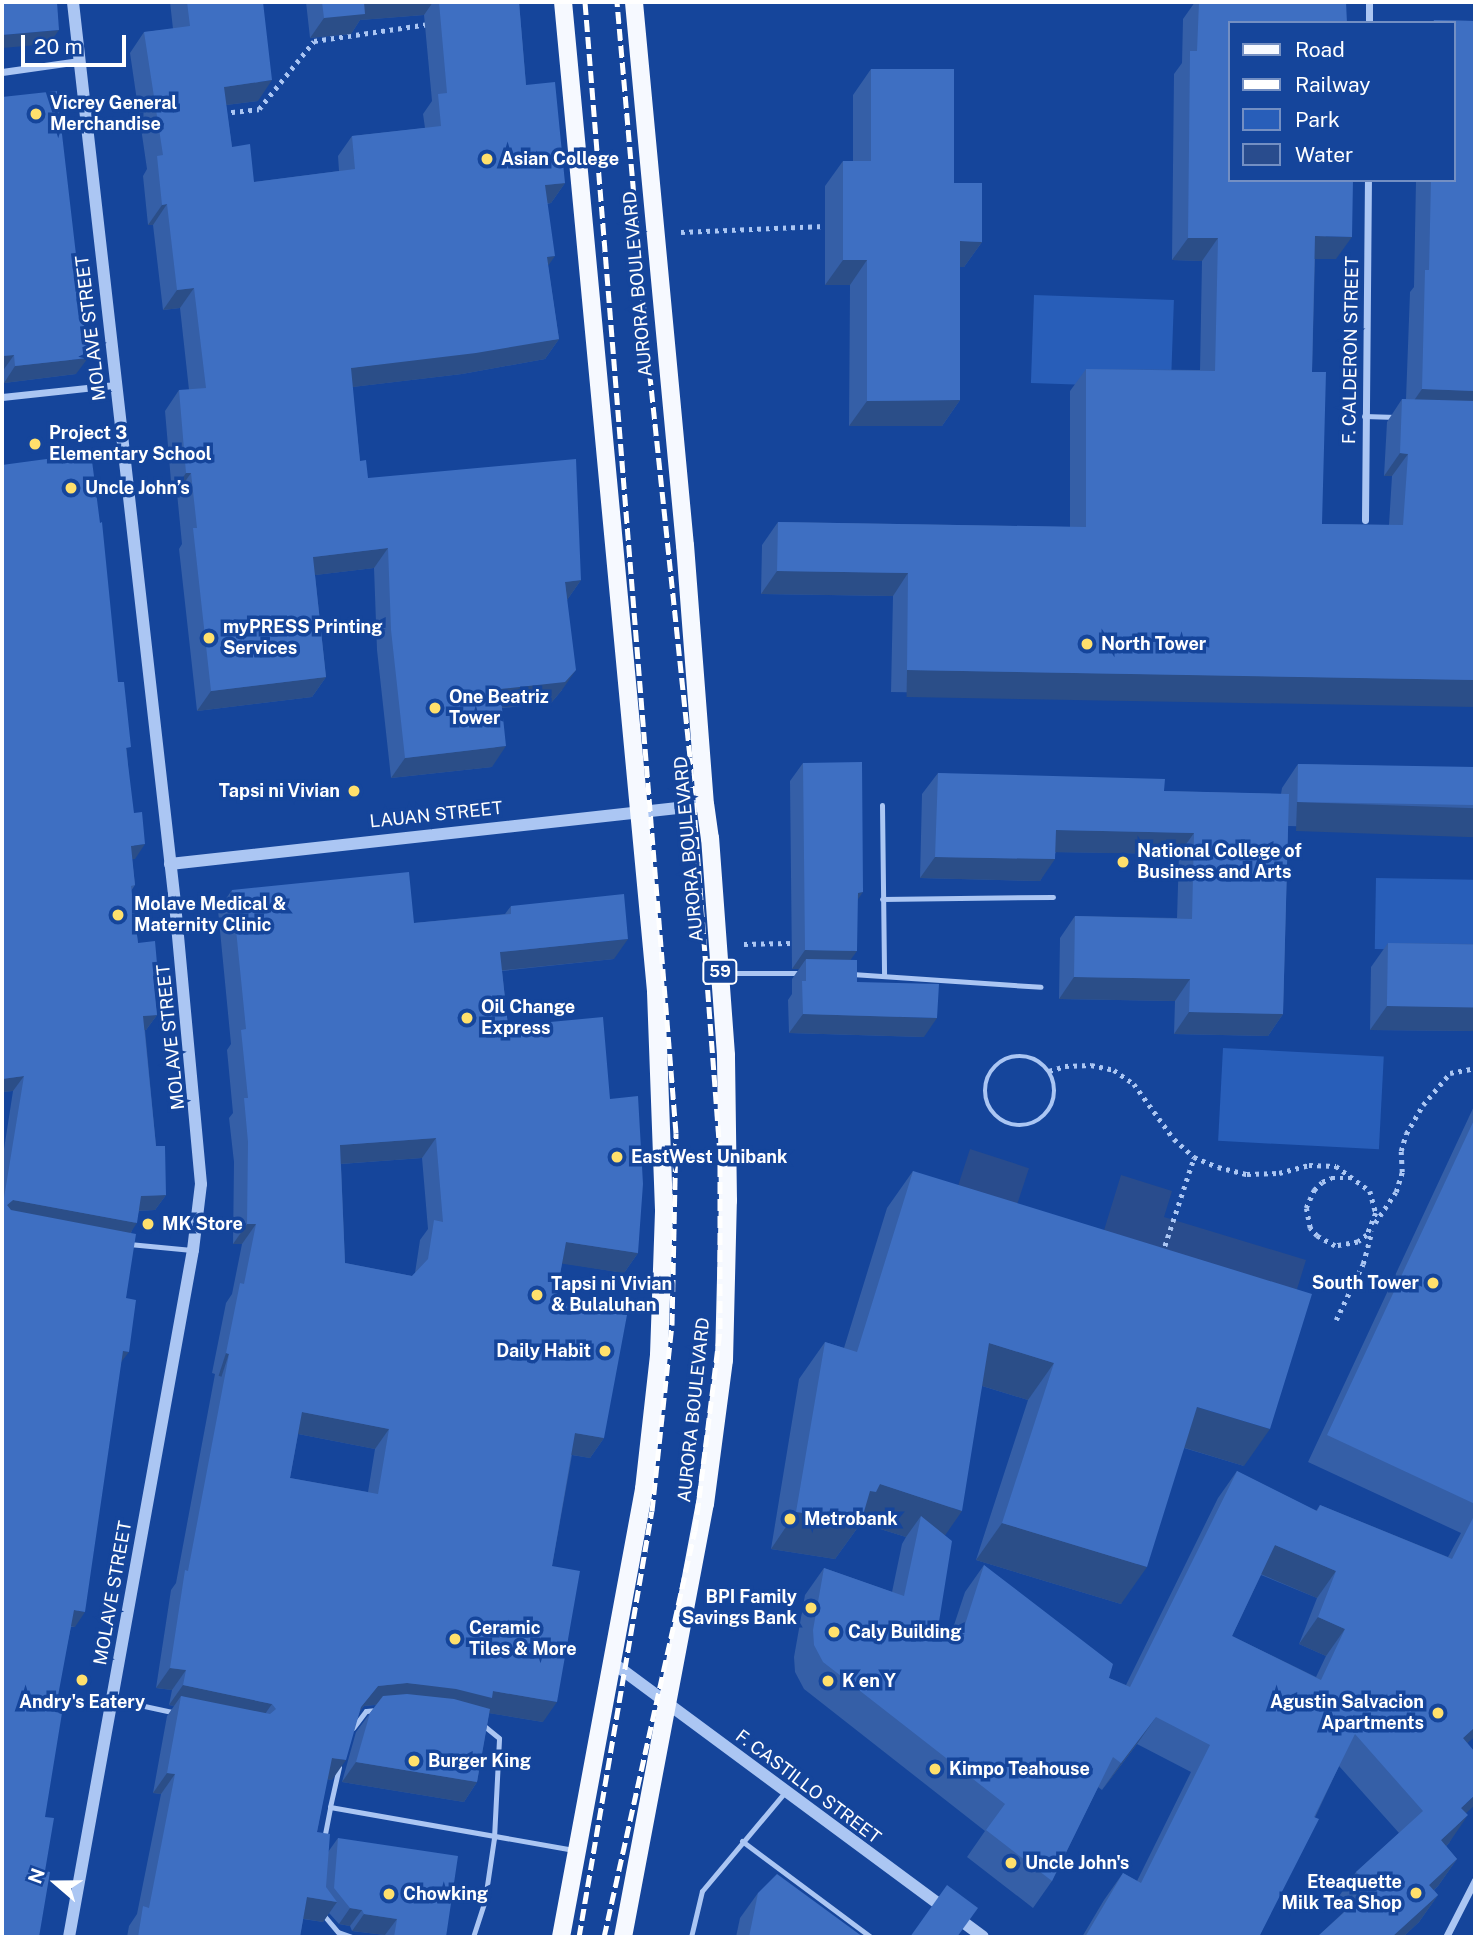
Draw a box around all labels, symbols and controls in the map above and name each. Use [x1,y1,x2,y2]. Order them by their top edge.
scale bar [24,21,130,65]
legend [1228,21,1456,182]
text: 20 m [34,34,83,59]
text: Road [1295,37,1345,62]
text: Railway [1295,72,1371,97]
place label: Vicrey General Merchandise [50,93,177,136]
marker: Vicrey General Merchandise [28,106,44,122]
text: Park [1295,107,1340,132]
text: Water [1295,142,1353,167]
place label: Asian College [501,148,619,170]
marker: Asian College [479,151,495,167]
street label: AURORA BOULEVARD [619,190,657,378]
street label: MOLAVE STREET [71,254,111,402]
street label: F. CALDERON STREET [1339,256,1363,444]
place label: Project 3 Elementary School [49,423,212,466]
marker: Project 3 Elementary School [27,436,43,452]
place label: Uncle John’s [85,477,190,499]
marker: Uncle John’s [63,480,79,496]
place label: myPRESS Printing Services [223,617,383,660]
marker: myPRESS Printing Services [201,630,217,646]
place label: North Tower [1101,633,1206,655]
marker: North Tower [1079,636,1095,652]
place label: One Beatriz Tower [449,687,549,730]
marker: One Beatriz Tower [427,700,443,716]
street label: AURORA BOULEVARD [670,755,708,943]
place label: Tapsi ni Vivian [219,780,340,802]
marker: Tapsi ni Vivian [346,783,362,799]
street label: LAUAN STREET [368,797,504,833]
place label: National College of Business and Arts [1137,841,1302,884]
marker: National College of Business and Arts [1115,854,1131,870]
place label: Molave Medical & Maternity Clinic [134,894,286,936]
marker: Molave Medical & Maternity Clinic [108,905,128,925]
road number: 59 [701,960,739,984]
street label: MOLAVE STREET [153,963,189,1111]
place label: Oil Change Express [481,997,575,1040]
marker: Oil Change Express [459,1010,475,1026]
place label: EastWest Unibank [631,1146,787,1168]
marker: EastWest Unibank [609,1149,625,1165]
place label: MK Store [162,1213,243,1235]
marker: MK Store [140,1216,156,1232]
place label: South Tower [1312,1272,1419,1294]
place label: Tapsi ni Vivian & Bulaluhan [551,1274,672,1316]
marker: South Tower [1425,1275,1441,1291]
marker: Tapsi ni Vivian & Bulaluhan [529,1287,545,1303]
street label: AURORA BOULEVARD [674,1316,714,1504]
place label: Daily Habit [496,1340,591,1362]
marker: Daily Habit [597,1343,613,1359]
place label: Metrobank [804,1508,898,1530]
marker: Metrobank [782,1511,798,1527]
street label: MOLAVE STREET [90,1519,136,1667]
place label: BPI Family Savings Bank [682,1587,797,1630]
marker: BPI Family Savings Bank [803,1600,819,1616]
place label: Ceramic Tiles & More [469,1618,577,1660]
place label: Caly Building [848,1621,962,1643]
marker: Caly Building [826,1624,842,1640]
marker: Ceramic Tiles & More [447,1631,463,1647]
place label: K en Y [842,1670,896,1692]
marker: Andry's Eatery [74,1672,90,1688]
marker: K en Y [820,1673,836,1689]
place label: Andry's Eatery [19,1691,145,1713]
place label: Agustin Salvacion Apartments [1270,1692,1424,1734]
marker: Agustin Salvacion Apartments [1430,1705,1446,1721]
street label: F. CASTILLO STREET [731,1725,885,1849]
place label: Burger King [428,1750,531,1772]
marker: Burger King [406,1753,422,1769]
place label: Kimpo Teahouse [949,1758,1090,1780]
marker: Kimpo Teahouse [927,1761,943,1777]
north arrow [21,1848,91,1918]
place label: Uncle John's [1025,1852,1129,1874]
marker: Uncle John's [1003,1855,1019,1871]
text: N [23,1865,49,1887]
place label: Eteaquette Milk Tea Shop [1282,1872,1402,1914]
place label: Chowking [403,1883,488,1905]
marker: Eteaquette Milk Tea Shop [1408,1885,1424,1901]
marker: Chowking [381,1886,397,1902]

